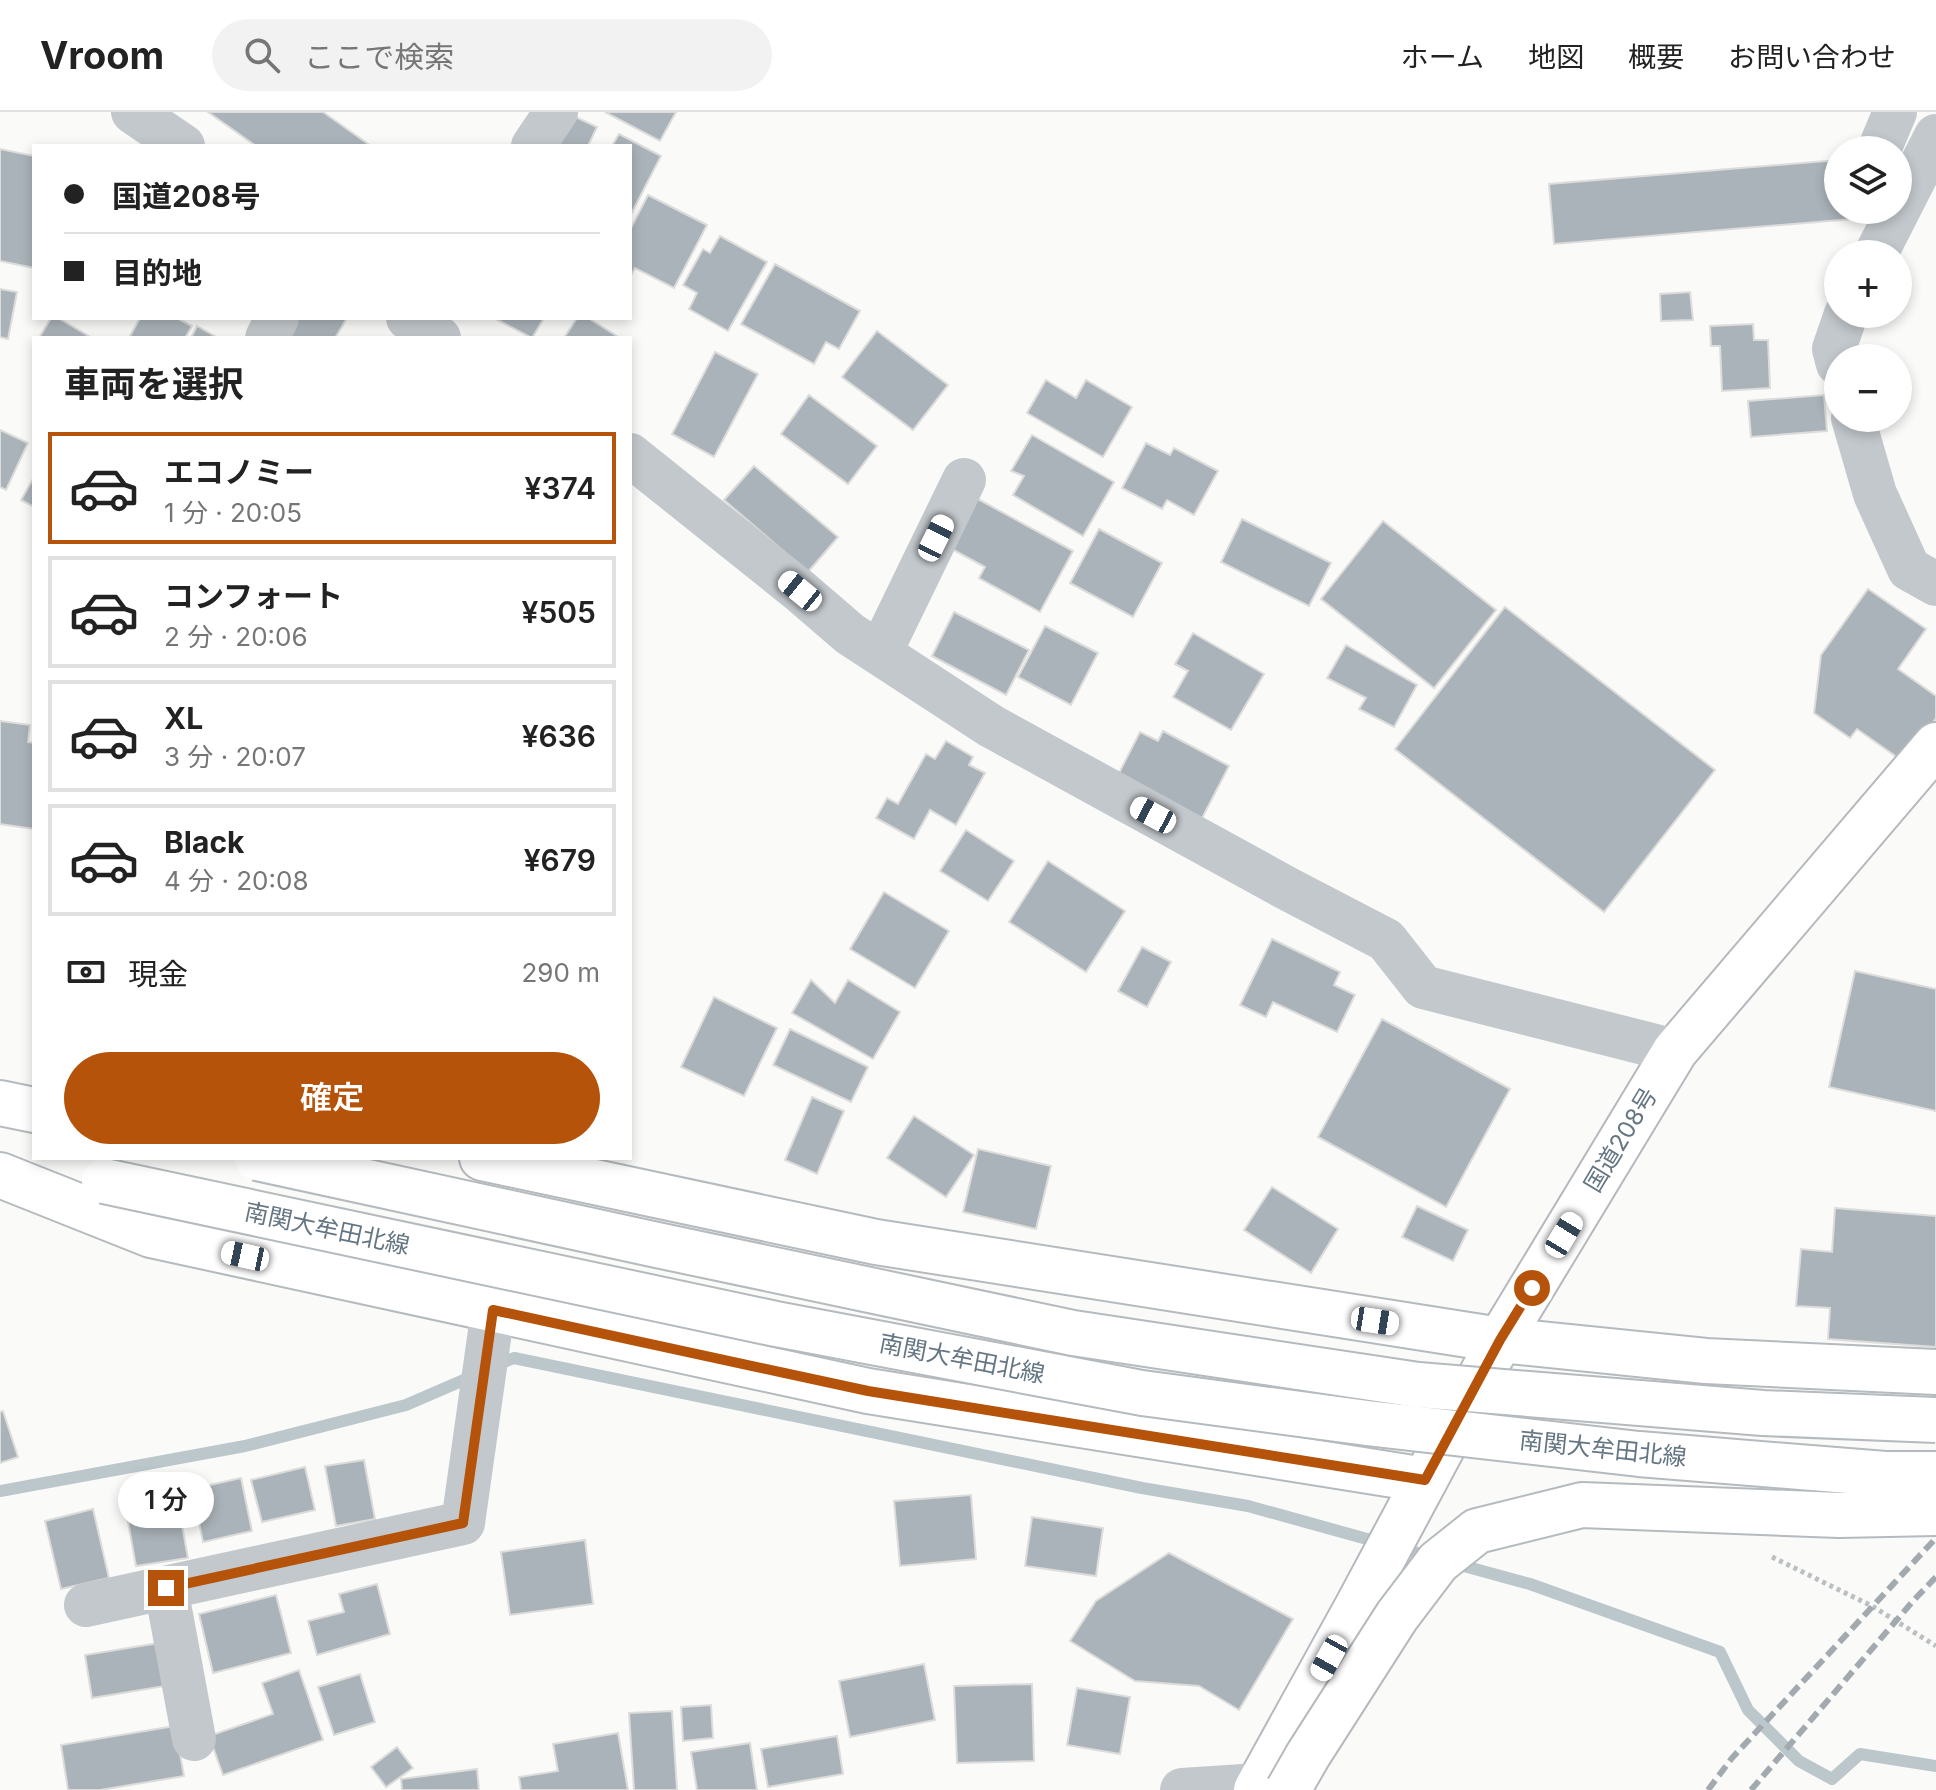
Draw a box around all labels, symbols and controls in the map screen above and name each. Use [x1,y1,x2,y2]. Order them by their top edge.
search box [212,19,772,91]
text: Vroom [40,32,164,78]
icon: search [240,33,284,77]
text: ここで検索 [304,39,454,75]
text: ホーム [1401,40,1484,74]
text: 地図 [1528,40,1584,74]
text: 概要 [1628,40,1684,74]
text: お問い合わせ [1728,40,1896,74]
map controls [1824,136,1912,432]
button: layers [1824,136,1912,224]
text: 国道208号 [112,178,261,214]
button: + [1824,240,1912,328]
text: 目的地 [112,255,202,291]
button: − [1824,344,1912,432]
text: 車両を選択 [64,362,244,406]
icon: car [68,452,140,524]
text: エコノミー [164,454,314,490]
text: ¥374 [524,470,596,506]
text: 1 分 · 20:05 [164,497,302,528]
car [915,511,957,565]
car [774,567,826,615]
icon: car [68,576,140,648]
text: コンフォート [164,578,343,614]
text: ¥505 [522,594,596,630]
text: 2 分 · 20:06 [164,621,308,652]
icon: car [68,700,140,772]
text: XL [164,700,203,736]
text: ¥636 [522,718,596,754]
text: 3 分 · 20:07 [164,741,306,772]
car [1126,793,1180,837]
icon: car [68,824,140,896]
text: Black [164,824,244,860]
text: ¥679 [524,842,596,878]
text: 4 分 · 20:08 [164,865,308,896]
icon: cash [64,950,108,994]
text: 現金 [128,956,188,992]
text: 290 m [522,957,600,988]
button: 確定 [64,1052,600,1144]
street label: 国道208号 [1578,1082,1663,1197]
street label: 南関大牟田北線 [242,1197,412,1260]
car [1541,1208,1587,1262]
car [219,1239,271,1273]
route start [1514,1270,1550,1306]
car [1349,1305,1401,1337]
street label: 南関大牟田北線 [877,1328,1047,1389]
street label: 南関大牟田北線 [1518,1425,1688,1472]
callout: 1 分 [118,1472,214,1528]
text: 1 分 [144,1484,188,1515]
route end [148,1570,184,1606]
car [1307,1631,1351,1685]

